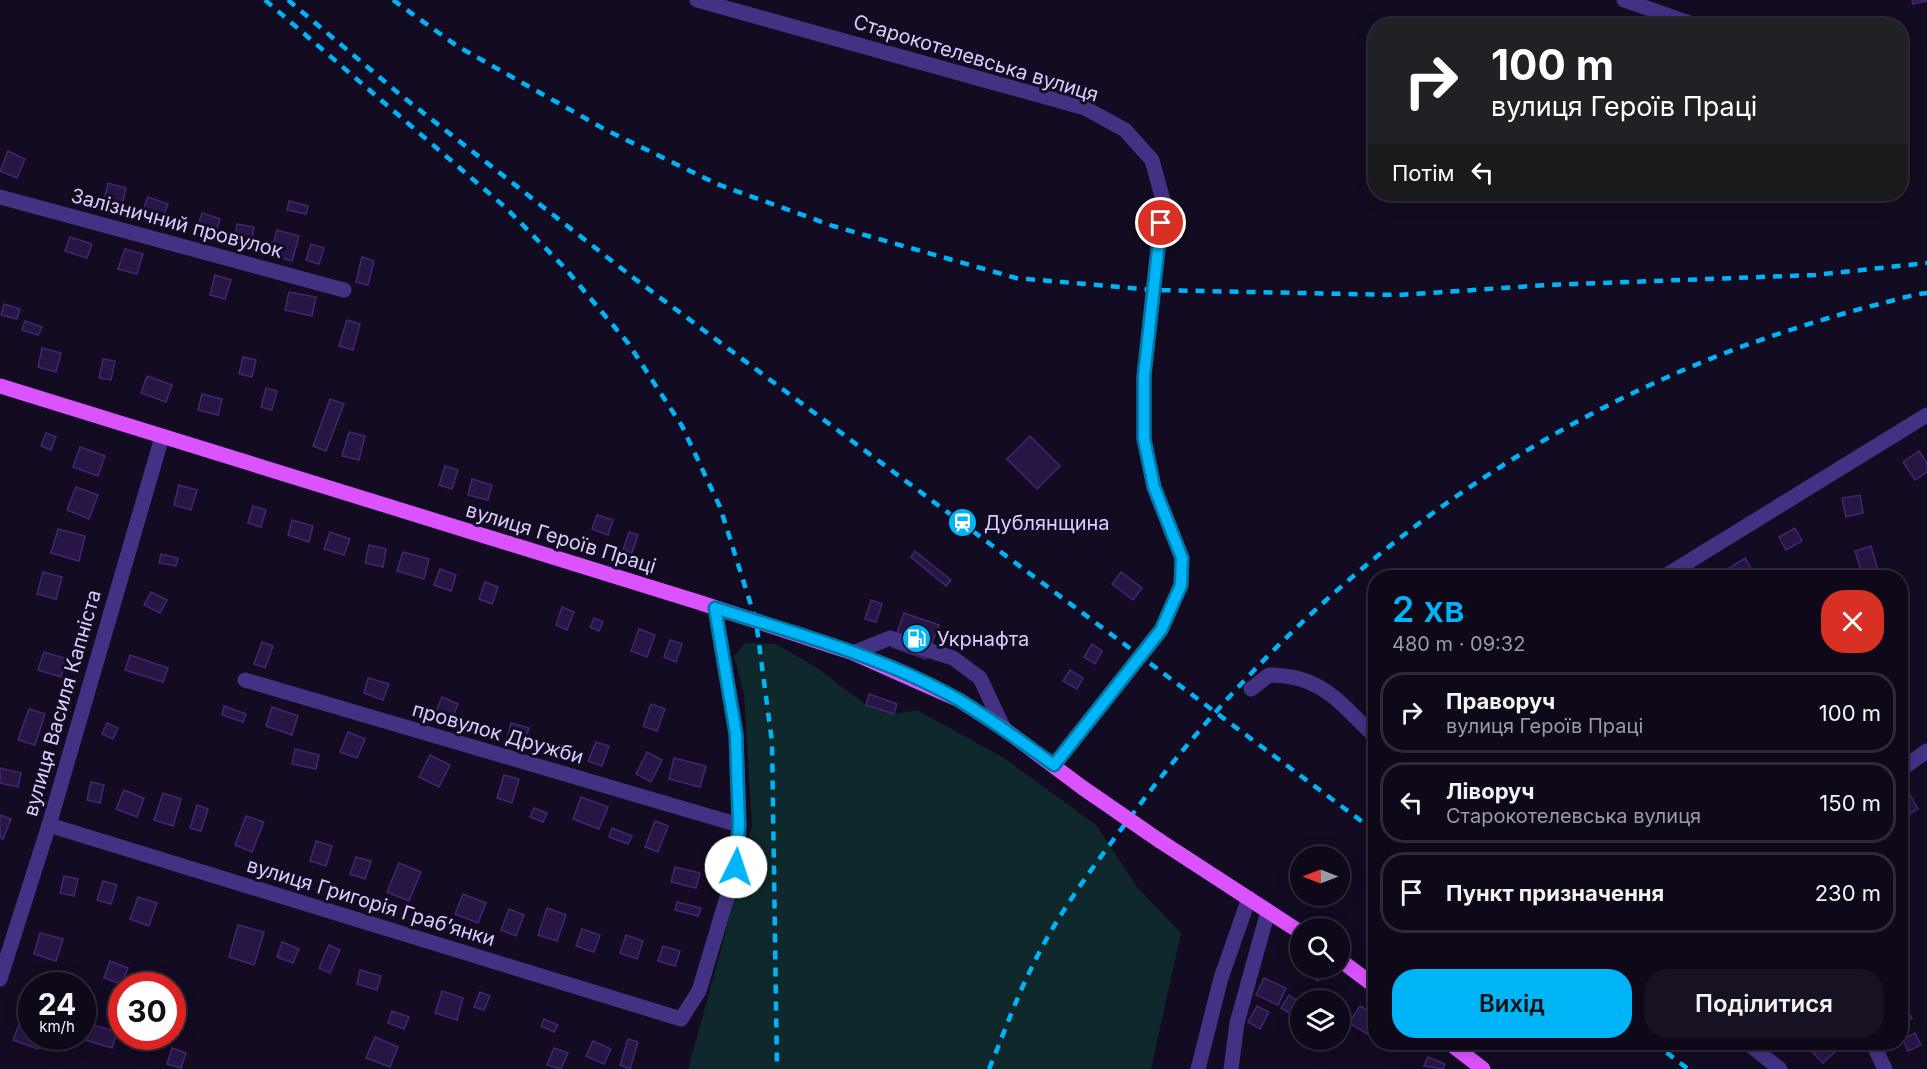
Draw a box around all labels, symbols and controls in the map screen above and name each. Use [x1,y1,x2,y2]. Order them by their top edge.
street label: Старокотелевська вулиця [850,9,1102,107]
text: 100 m [1491,39,1614,90]
icon: right [1392,42,1470,120]
text: вулиця Героїв Праці [1491,90,1757,123]
icon: left [1466,156,1499,189]
text: Потім [1392,160,1454,186]
street label: Залізничний провулок [69,183,286,263]
pin [1135,197,1186,248]
icon: arrive [1144,206,1177,239]
street label: вулиця Героїв Праці [463,498,659,578]
station icon: Дублянщина [947,507,979,539]
place label: Дублянщина [984,511,1110,535]
street label: вулиця Василя Капніста [18,587,106,819]
text: 2 хв [1392,587,1465,631]
button: close [1821,590,1884,653]
fuel station icon: Укрнафта [900,623,932,655]
place label: Укрнафта [937,627,1029,651]
text: 480 m · 09:32 [1392,632,1525,656]
text: Праворуч [1446,688,1555,714]
icon: right [1395,696,1428,729]
street label: провулок Дружби [410,697,586,769]
text: 100 m [1819,700,1881,726]
text: вулиця Героїв Праці [1446,714,1643,738]
text: Ліворуч [1446,778,1534,804]
icon: left [1395,786,1428,819]
text: 150 m [1819,790,1881,816]
text: Старокотелевська вулиця [1446,804,1701,828]
position arrow [704,835,768,899]
north arrow [1290,846,1350,906]
map controls [1290,846,1350,1050]
street label: вулиця Григорія Грабʼянки [244,853,498,951]
icon: arrive [1395,876,1428,909]
text: Пункт призначення [1446,880,1664,906]
text: 230 m [1815,880,1881,906]
button: search [1290,918,1350,978]
button: Вихід [1392,969,1632,1038]
button: Поділитися [1644,969,1884,1038]
speed limit sign: 30 [108,972,186,1050]
text: 24 [38,986,76,1022]
button: layers [1290,990,1350,1050]
text: km/h [39,1017,75,1036]

